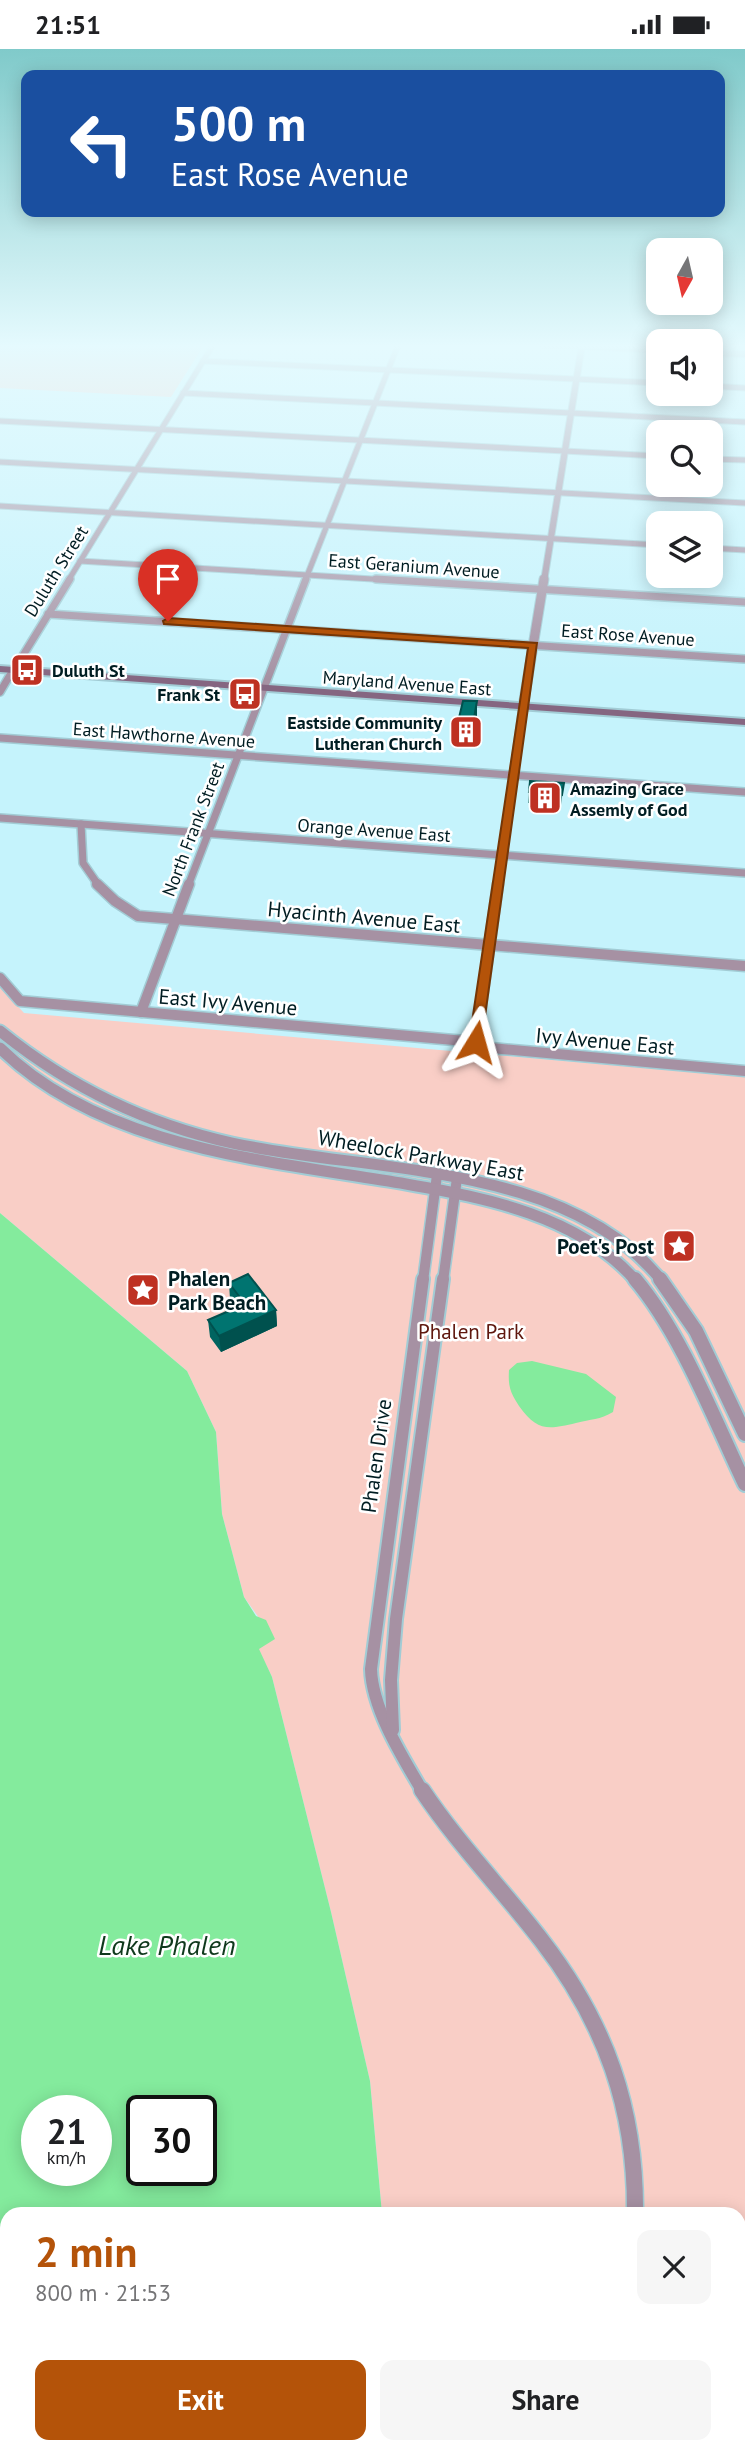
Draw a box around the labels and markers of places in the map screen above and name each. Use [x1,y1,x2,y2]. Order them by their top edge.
pin [138,549,198,621]
bus stop icon: Duluth St [8,651,46,689]
place label: Duluth St [52,659,125,682]
bus stop icon: Frank St [226,675,264,713]
place label: Frank St [157,683,221,706]
place label: Eastside Community Lutheran Church [287,711,442,755]
building icon: Eastside Community Lutheran Church [447,713,485,751]
place label: Amazing Grace Assemly of God [570,777,687,821]
building icon: Amazing Grace Assemly of God [526,779,564,817]
place icon: Poet's Post [660,1227,698,1265]
place label: Poet's Post [557,1233,655,1260]
place label: Phalen Park Beach [168,1265,266,1316]
place icon: Phalen Park Beach [124,1271,162,1309]

